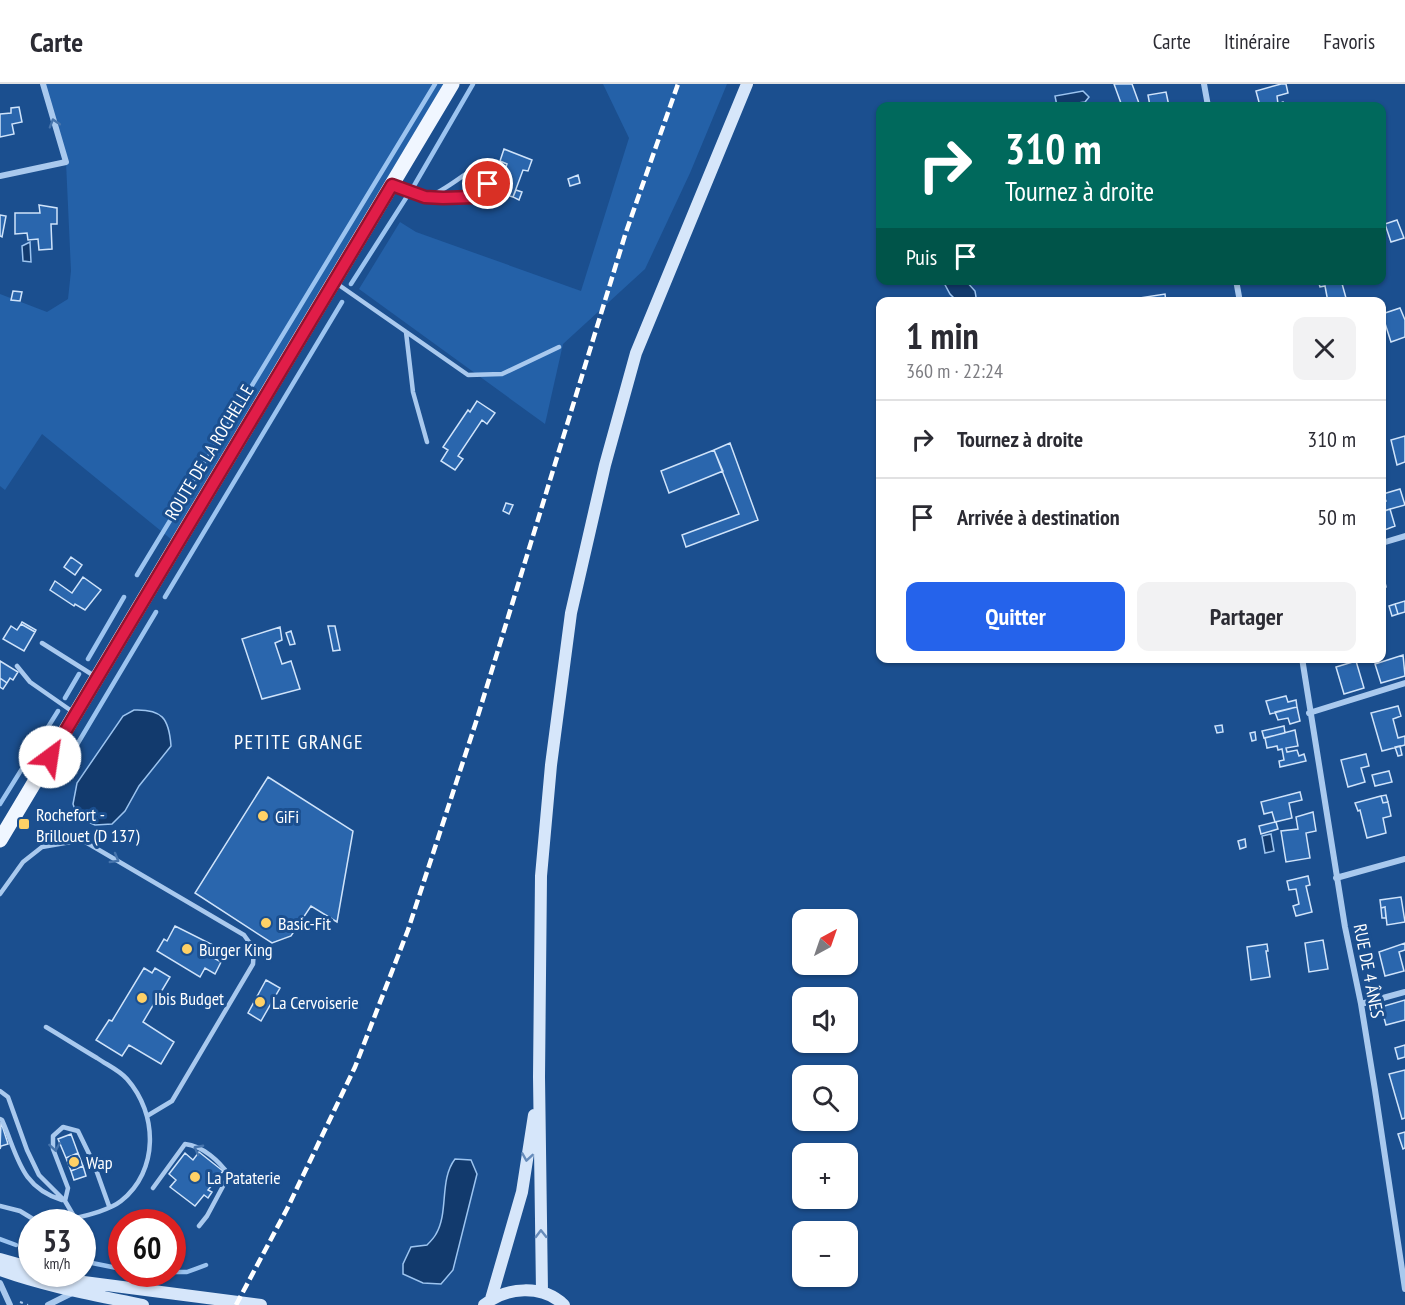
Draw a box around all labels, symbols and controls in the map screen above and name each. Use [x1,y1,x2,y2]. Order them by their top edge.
text: Carte [30,23,83,60]
text: Carte [1153,28,1191,55]
text: Itinéraire [1224,28,1290,55]
text: Favoris [1323,28,1375,55]
one-way arrow [49,118,61,129]
text: 310 m [1005,121,1102,176]
icon: right [906,126,984,204]
pin [462,158,513,209]
icon: arrive [471,167,504,200]
text: Tournez à droite [1005,174,1154,208]
icon: arrive [949,240,982,273]
text: Puis [906,243,937,271]
text: 1 min [906,312,979,359]
button: close [1293,317,1356,380]
text: 360 m · 22:24 [906,358,1003,384]
street label: ROUTE DE LA ROCHELLE [160,380,258,524]
icon: right [906,423,939,456]
text: Tournez à droite [957,425,1083,453]
text: 310 m [1307,425,1356,453]
icon: arrive [906,501,939,534]
text: Arrivée à destination [957,503,1120,531]
text: 50 m [1317,503,1356,531]
button: Quitter [906,582,1125,651]
button: Partager [1137,582,1356,651]
position arrow [18,725,82,789]
district label: PETITE GRANGE [234,729,364,755]
place label: Rochefort - Brillouet (D 137) [36,803,140,847]
place label: GiFi [275,805,299,828]
marker: GiFi [256,809,270,823]
marker: Rochefort - Brillouet (D 137) [17,817,31,831]
one-way arrow [109,852,119,863]
north arrow [792,909,858,975]
map controls [792,909,858,1287]
place label: Basic-Fit [278,912,331,935]
marker: Basic-Fit [259,916,273,930]
street label: RUE DE 4 ÂNES [1349,922,1389,1020]
place label: Burger King [199,938,273,961]
marker: Burger King [180,942,194,956]
place label: Ibis Budget [154,987,224,1010]
button: sound [792,987,858,1053]
marker: Ibis Budget [135,991,149,1005]
place label: La Cervoiserie [272,991,359,1014]
marker: La Cervoiserie [253,995,267,1009]
button: search [792,1065,858,1131]
one-way arrow [48,1142,60,1152]
button: + [792,1143,858,1209]
one-way arrow [194,1145,204,1156]
place label: Wap [86,1151,113,1174]
one-way arrow [522,1152,534,1161]
marker: Wap [67,1155,81,1169]
place label: La Pataterie [207,1166,281,1189]
marker: La Pataterie [188,1170,202,1184]
speed limit sign: 60 [108,1209,186,1287]
text: 53 [43,1221,71,1260]
button: − [792,1221,858,1287]
one-way arrow [535,1229,547,1238]
text: km/h [44,1254,70,1273]

